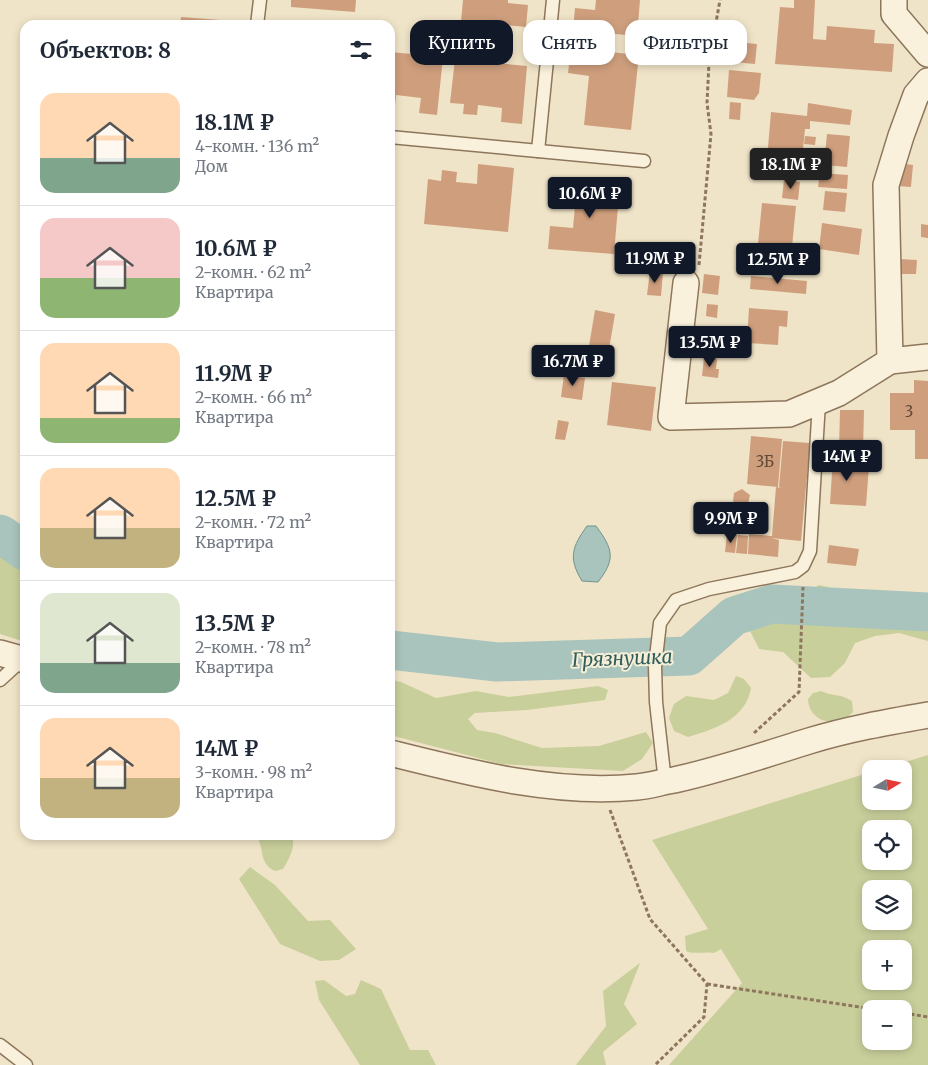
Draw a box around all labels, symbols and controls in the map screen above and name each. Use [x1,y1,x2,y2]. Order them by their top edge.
chip: Купить [410,20,513,65]
chip: Снять [523,20,615,65]
chip: Фильтры [625,20,747,65]
icon: filters [347,36,375,64]
text: Объектов: 8 [40,37,171,64]
text: 18.1M ₽ [195,109,274,136]
icon: home [80,113,140,173]
text: 4-комн. · 136 m² [195,136,319,156]
pin: 18.1M ₽ [745,148,837,190]
text: 18.1M ₽ [761,154,821,174]
text: Дом [195,156,228,176]
pin: 10.6M ₽ [544,176,636,219]
text: 10.6M ₽ [559,183,621,203]
text: 10.6M ₽ [195,235,277,262]
icon: home [80,238,140,298]
pin: 11.9M ₽ [609,242,701,284]
pin: 12.5M ₽ [732,242,824,285]
text: 11.9M ₽ [626,248,684,268]
text: 12.5M ₽ [747,249,809,269]
text: 2-комн. · 62 m² [195,262,311,282]
text: Квартира [195,282,274,302]
pin: 13.5M ₽ [664,326,756,368]
text: 13.5M ₽ [680,332,740,352]
pin: 16.7M ₽ [527,344,619,387]
text: 16.7M ₽ [543,351,603,371]
text: 11.9M ₽ [195,360,272,387]
icon: home [80,363,140,423]
text: 2-комн. · 66 m² [195,387,312,407]
house number: 3 [905,402,913,421]
text: Квартира [195,407,274,427]
pin: 14M ₽ [812,440,882,482]
text: 14M ₽ [823,446,871,466]
house number: 3Б [756,452,774,471]
text: 12.5M ₽ [195,485,276,512]
icon: home [80,488,140,548]
pin: 9.9M ₽ [690,502,772,544]
text: 9.9M ₽ [704,508,758,528]
text: 2-комн. · 72 m² [195,512,311,532]
text: Квартира [195,532,274,552]
text: 13.5M ₽ [195,610,275,637]
icon: home [80,613,140,673]
text: 2-комн. · 78 m² [195,637,311,657]
water label: Грязнушка [571,644,673,672]
text: Квартира [195,657,274,677]
text: 14M ₽ [195,735,258,762]
icon: home [80,738,140,798]
north arrow [862,760,912,810]
map controls [862,760,912,1050]
text: 3-комн. · 98 m² [195,762,312,782]
text: Квартира [195,782,274,802]
button: locate [862,820,912,870]
button: layers [862,880,912,930]
button: + [862,940,912,990]
button: − [862,1000,912,1050]

